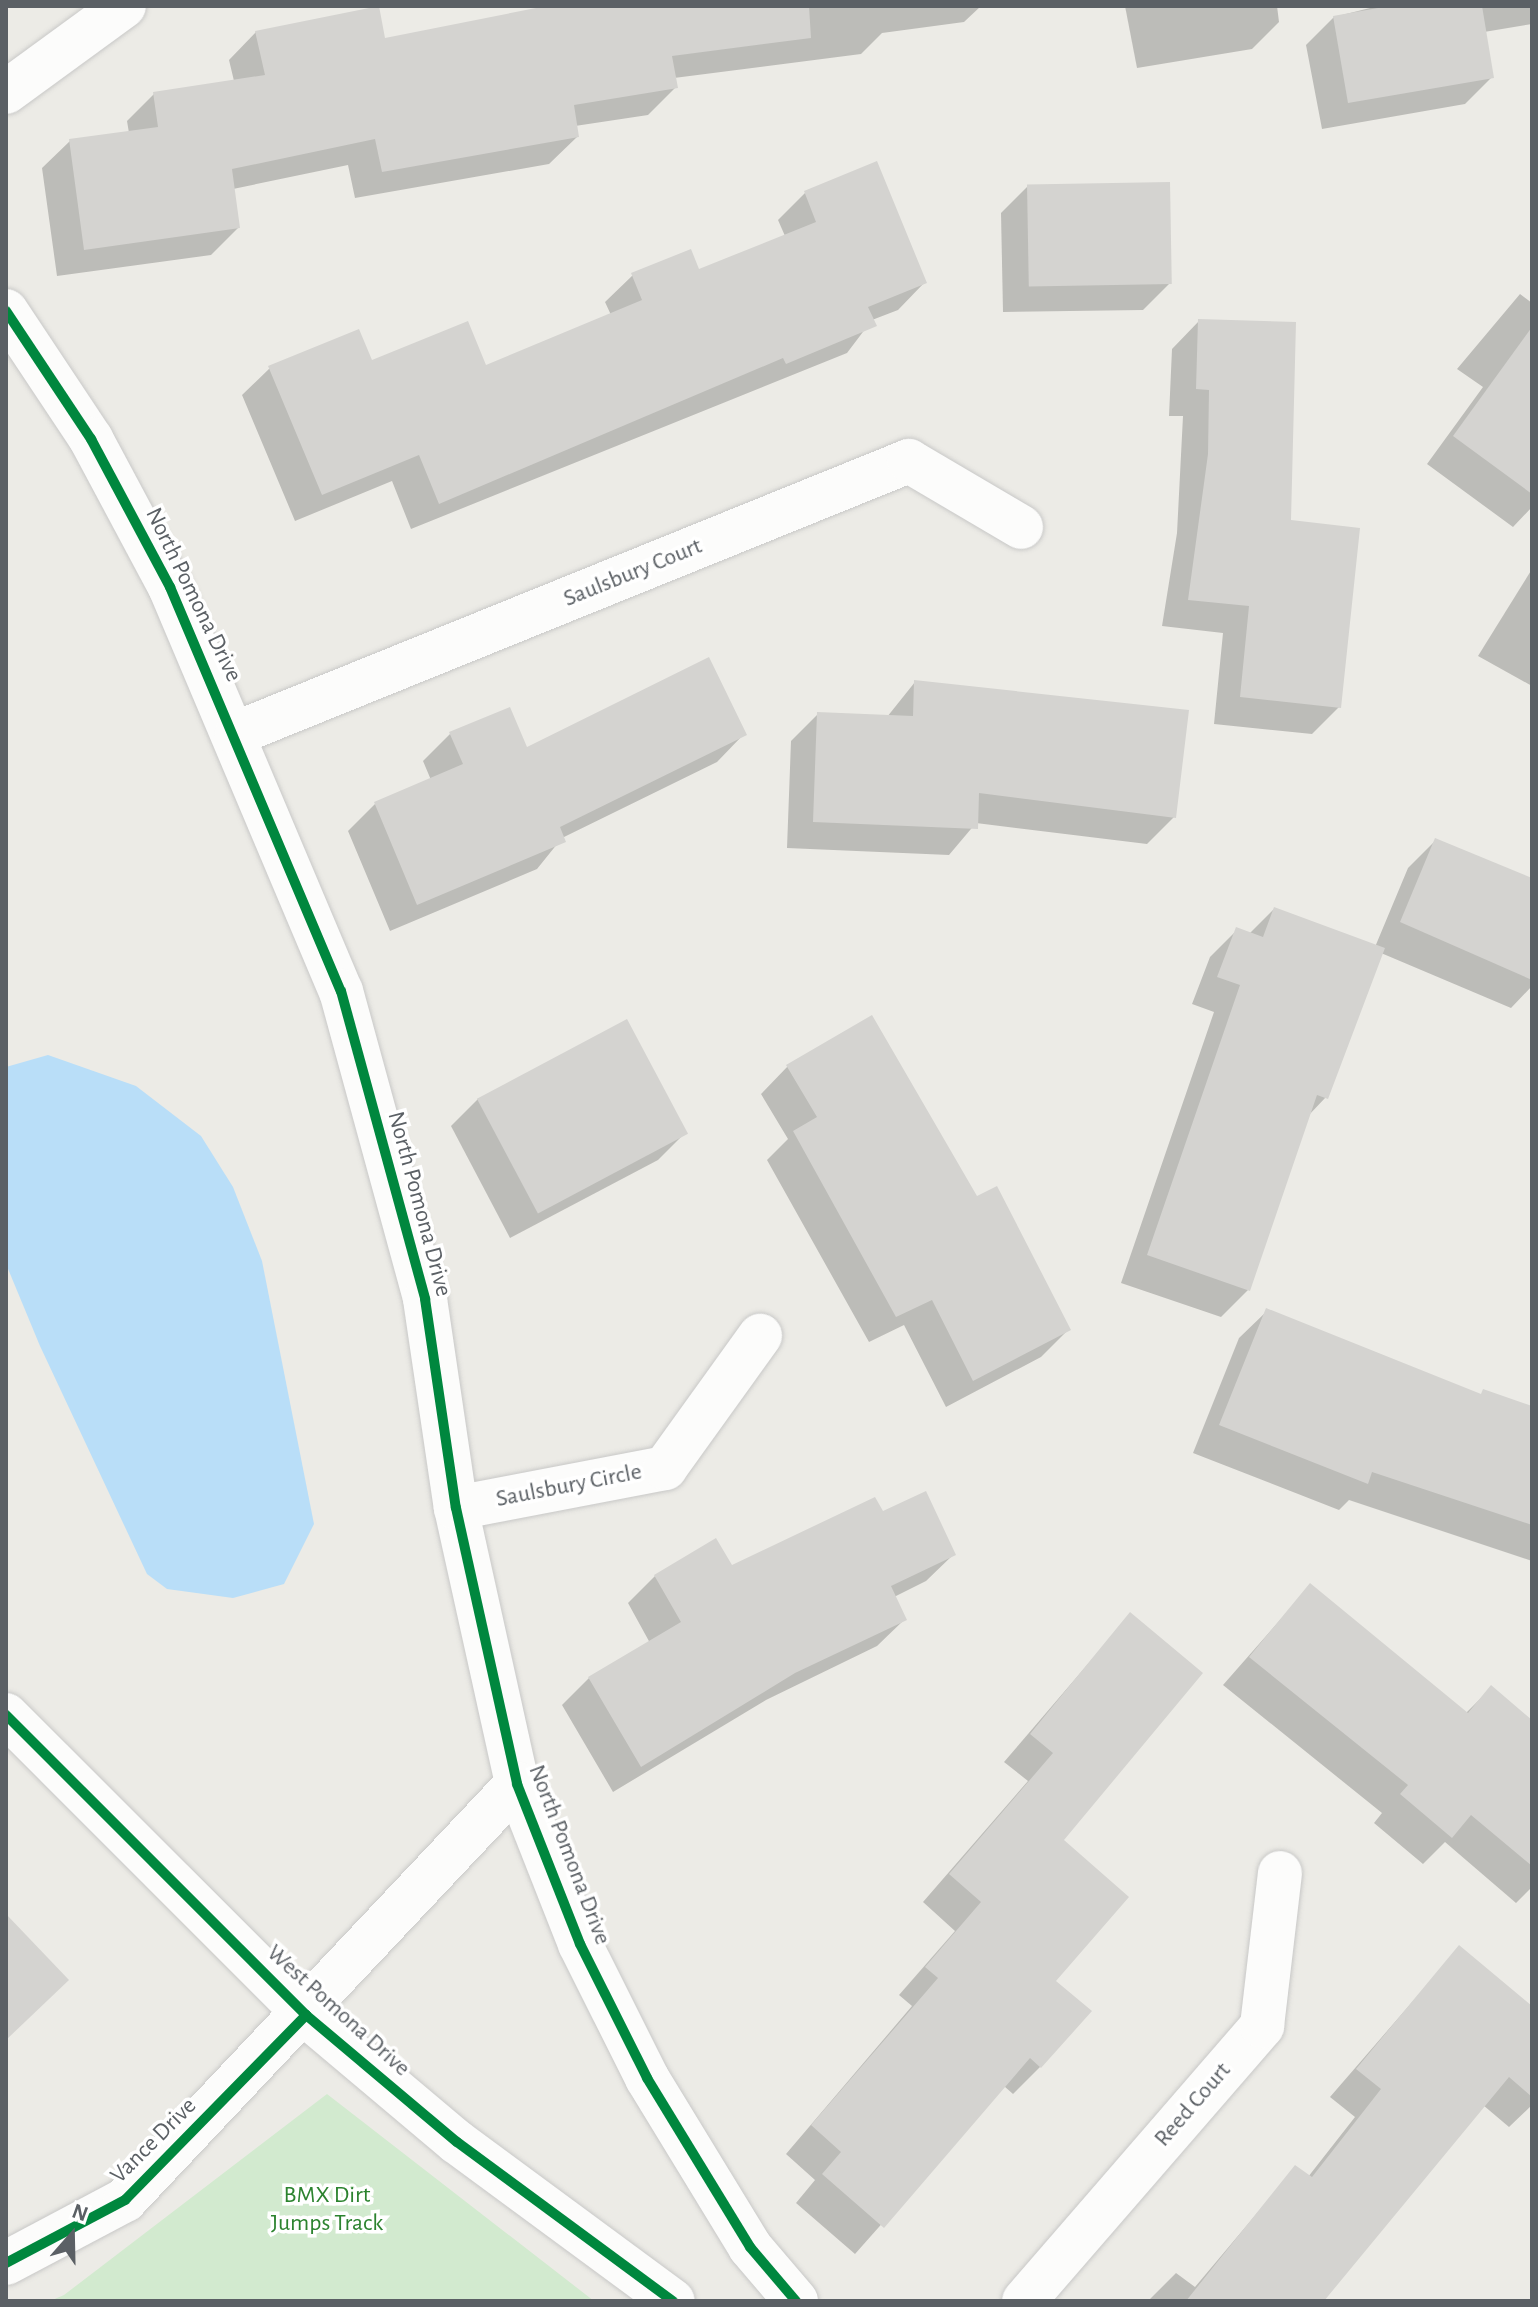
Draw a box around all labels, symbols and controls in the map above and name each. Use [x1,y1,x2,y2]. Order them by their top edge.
street label: North Pomona Drive [138,503,248,687]
street label: Saulsbury Court [560,532,706,614]
street label: North Pomona Drive [380,1108,458,1300]
street label: Saulsbury Circle [494,1458,644,1514]
street label: North Pomona Drive [521,1761,617,1949]
street label: West Pomona Drive [260,1939,416,2083]
street label: Reed Court [1149,2057,1237,2153]
street label: Vance Drive [105,2092,203,2190]
park label: BMX Dirt Jumps Track [271,2182,383,2238]
north arrow [32,2195,112,2275]
text: N [69,2199,91,2225]

